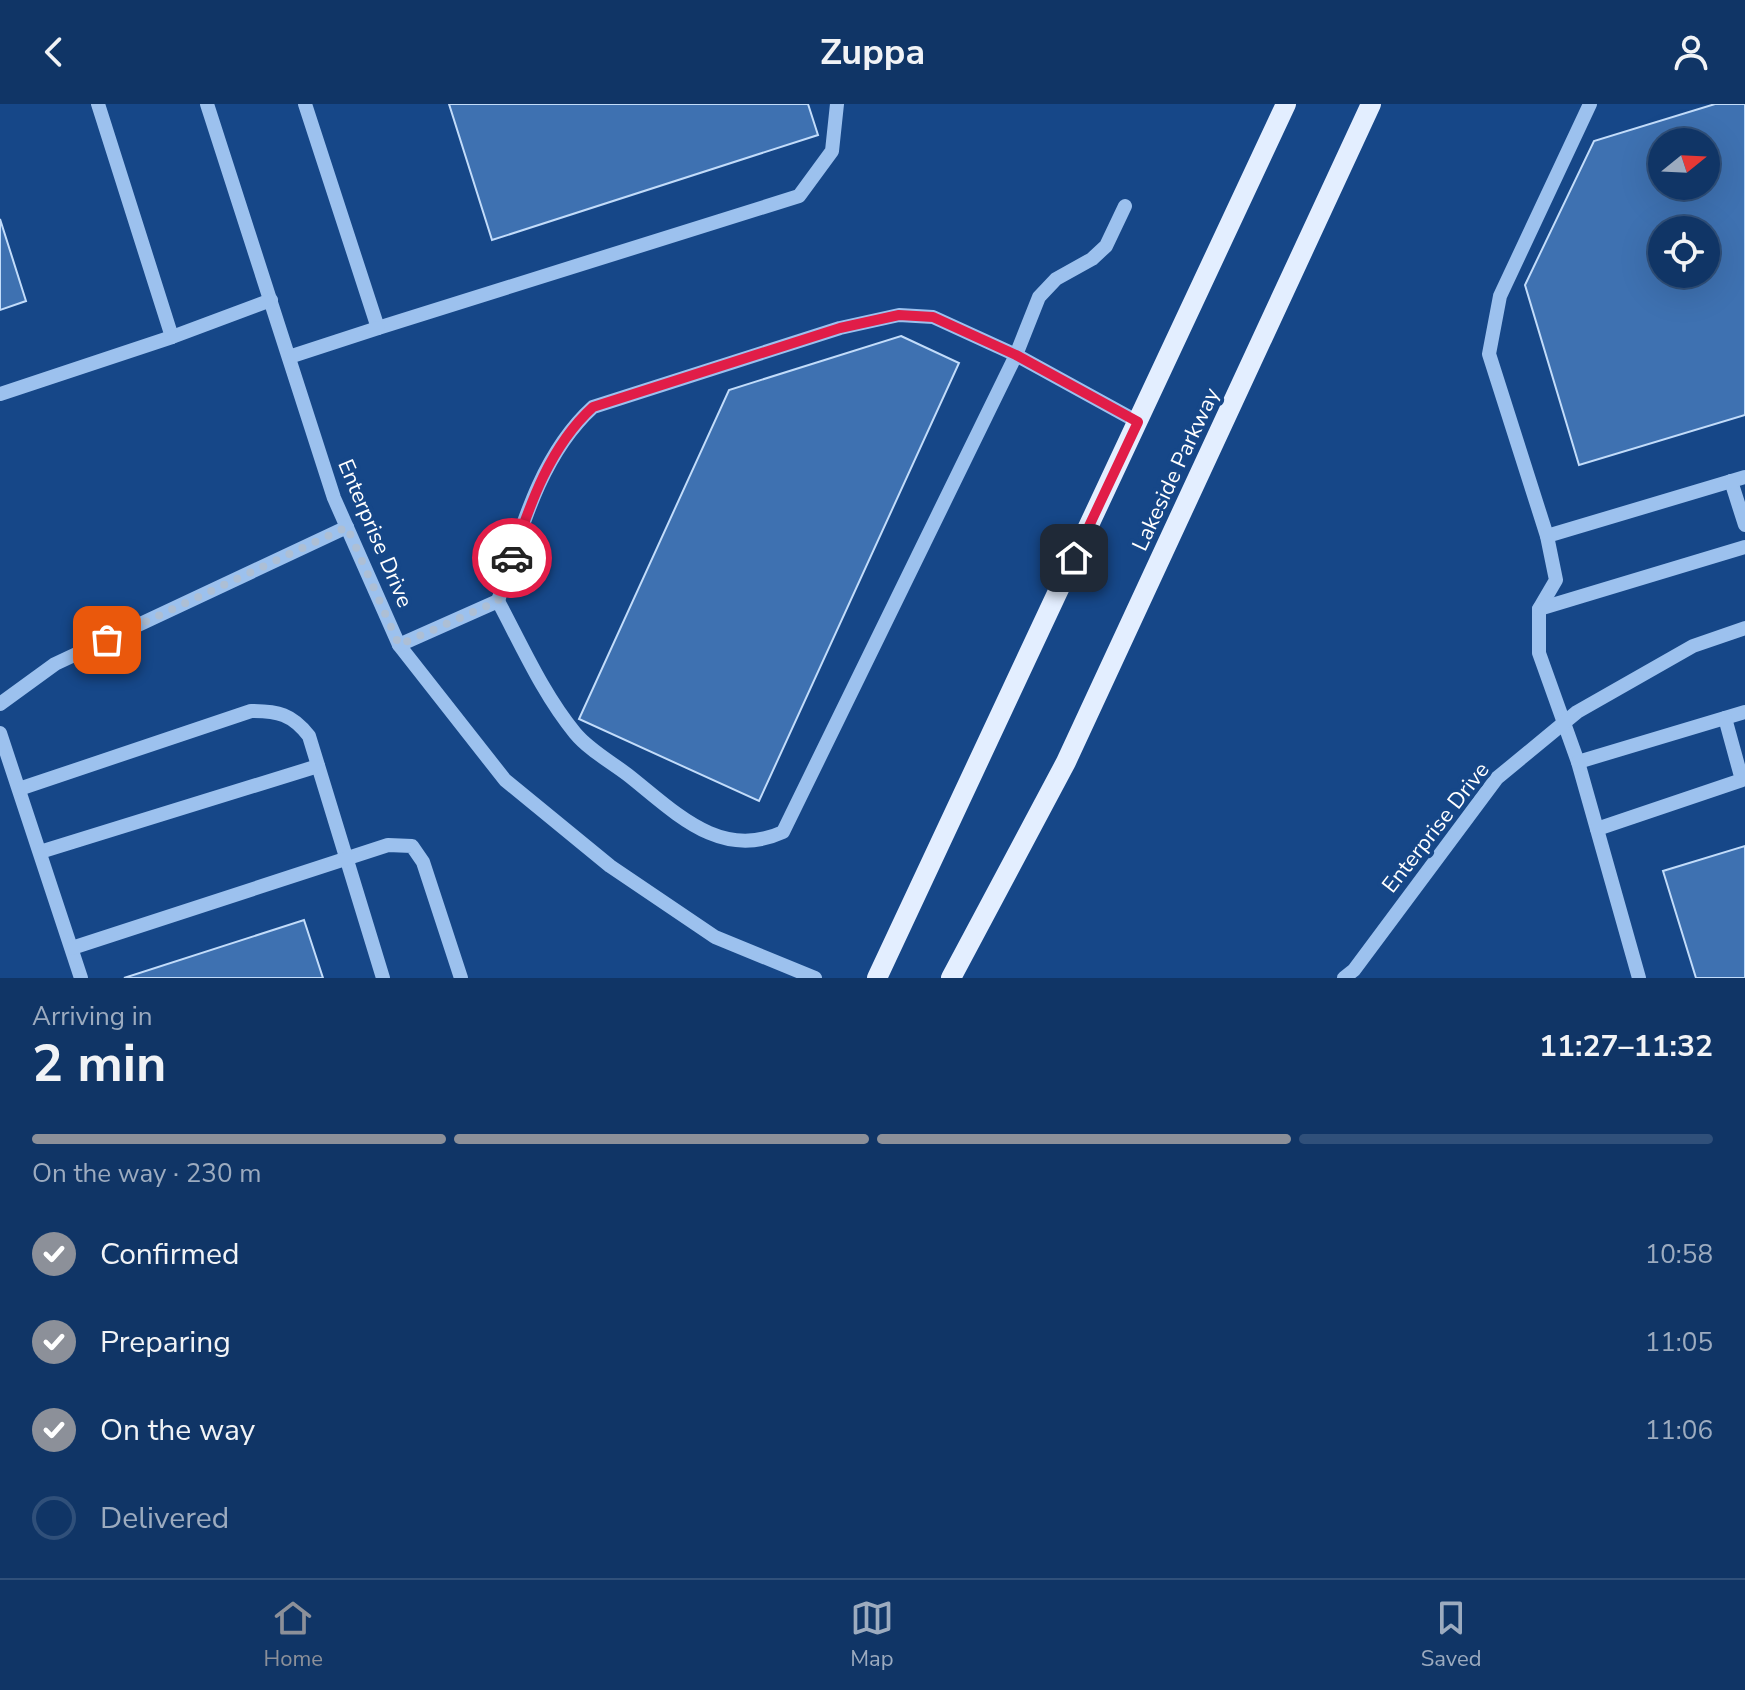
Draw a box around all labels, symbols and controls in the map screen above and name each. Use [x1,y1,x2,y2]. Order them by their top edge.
text: Zuppa [820,28,925,77]
icon: back [32,30,76,74]
icon: person [1669,30,1713,74]
north arrow [1648,128,1720,200]
map controls [1648,128,1720,288]
button: locate [1648,216,1720,288]
street label: Lakeside Parkway [1125,382,1227,556]
street label: Enterprise Drive [330,455,420,612]
courier [472,518,552,598]
pin [1040,524,1108,592]
icon: car [490,536,534,580]
icon: home [1052,536,1096,580]
pin [73,606,141,674]
icon: bag [85,618,129,662]
street label: Enterprise Drive [1375,756,1496,899]
text: Arriving in [32,999,153,1034]
text: 11:27–11:32 [1539,1026,1713,1067]
text: 2 min [32,1028,167,1099]
text: On the way · 230 m [32,1156,261,1191]
icon: check [32,1232,76,1276]
text: Confirmed [100,1234,240,1275]
text: 10:58 [1645,1237,1713,1272]
icon: check [32,1320,76,1364]
text: Preparing [100,1322,231,1363]
text: 11:05 [1645,1325,1713,1360]
icon: check [32,1408,76,1452]
text: On the way [100,1410,255,1451]
text: 11:06 [1645,1413,1713,1448]
text: Delivered [100,1498,229,1539]
tab: Home [263,1596,323,1674]
tab: Map [850,1596,894,1674]
tab: Saved [1421,1596,1482,1674]

